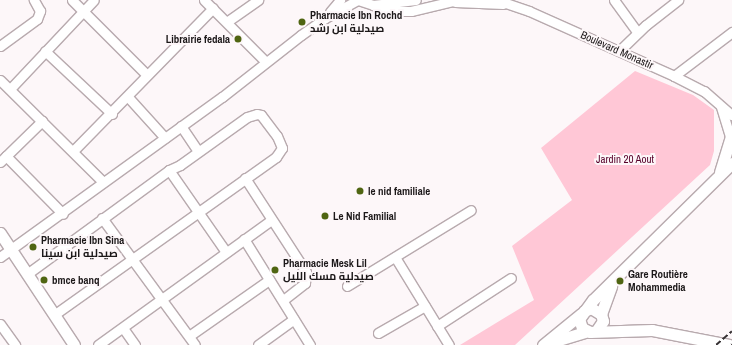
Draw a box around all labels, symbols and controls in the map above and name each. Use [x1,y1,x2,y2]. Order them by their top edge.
place label: Pharmacie Ibn Rochd صيدلية ابن رشد [310,9,402,35]
marker: Pharmacie Ibn Rochd صيدلية ابن رشد [297,17,307,27]
street label: Boulevard Monastir [579,28,655,72]
place label: Librairie fedala [166,32,230,46]
marker: Librairie fedala [233,34,243,44]
park label: Jardin 20 Aout [596,152,654,166]
place label: le nid familiale [368,184,430,198]
marker: le nid familiale [355,186,365,196]
place label: Le Nid Familial [333,209,396,223]
marker: Le Nid Familial [320,211,330,221]
place label: Pharmacie Ibn Sina صيدلية ابن سينا [41,234,124,260]
marker: Pharmacie Ibn Sina صيدلية ابن سينا [28,242,38,252]
place label: Pharmacie Mesk Lil صيدلية مسك الليل [283,257,374,283]
marker: Pharmacie Mesk Lil صيدلية مسك الليل [270,265,280,275]
place label: Gare Routière Mohammedia [628,268,688,294]
place label: bmce banq [52,273,100,287]
marker: bmce banq [39,275,49,285]
marker: Gare Routière Mohammedia [615,276,625,286]

